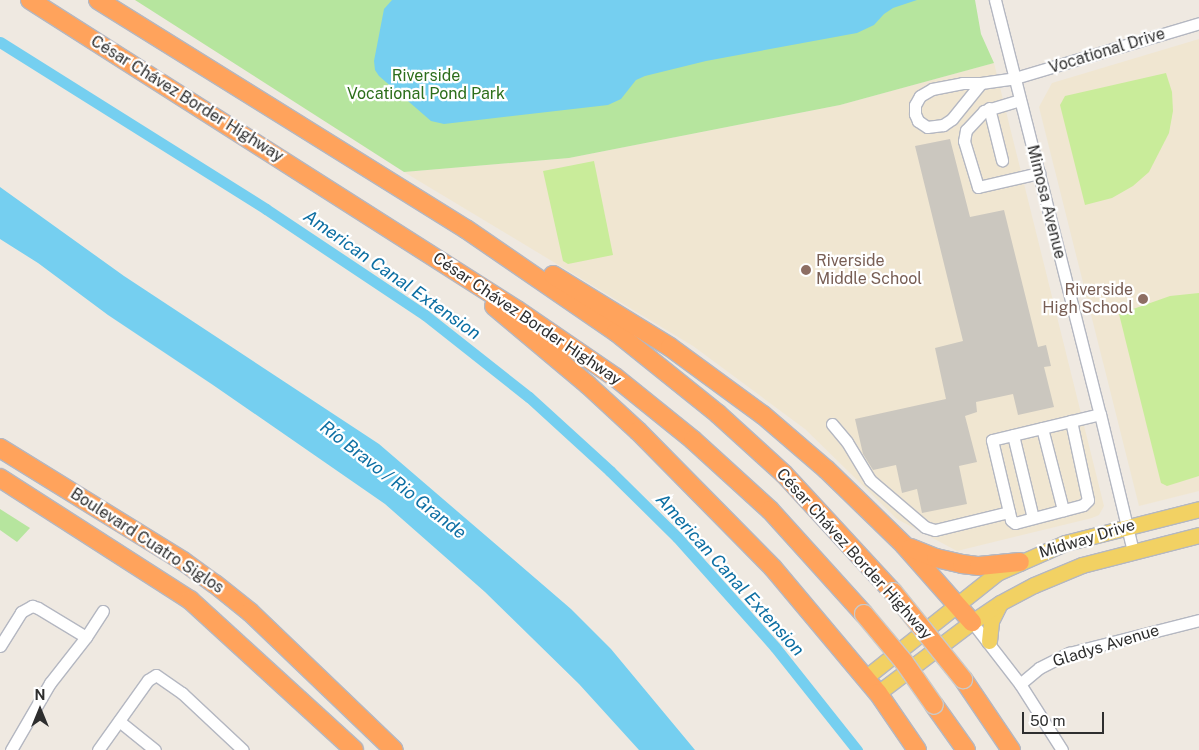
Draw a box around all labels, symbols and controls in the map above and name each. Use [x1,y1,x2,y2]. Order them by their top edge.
street label: Vocational Drive [1047,24,1167,78]
street label: César Chávez Border Highway [87,32,287,166]
park label: Riverside Vocational Pond Park [347,66,505,104]
street label: Mimosa Avenue [1023,143,1069,261]
water label: American Canal Extension [299,206,485,344]
street label: César Chávez Border Highway [429,249,625,389]
place label: Riverside Middle School [816,251,922,289]
marker: Riverside Middle School [800,264,812,276]
place label: Riverside High School [1042,280,1133,318]
marker: Riverside High School [1137,293,1149,305]
water label: Río Bravo / Rio Grande [316,416,470,544]
street label: César Chávez Border Highway [772,465,936,643]
street label: Boulevard Cuatro Siglos [67,484,227,598]
water label: American Canal Extension [651,489,809,661]
street label: Midway Drive [1037,515,1137,563]
street label: Gladys Avenue [1050,621,1162,671]
north arrow [15,685,65,735]
text: N [35,687,45,703]
scale bar [1024,702,1106,734]
text: 50 m [1030,712,1065,729]

